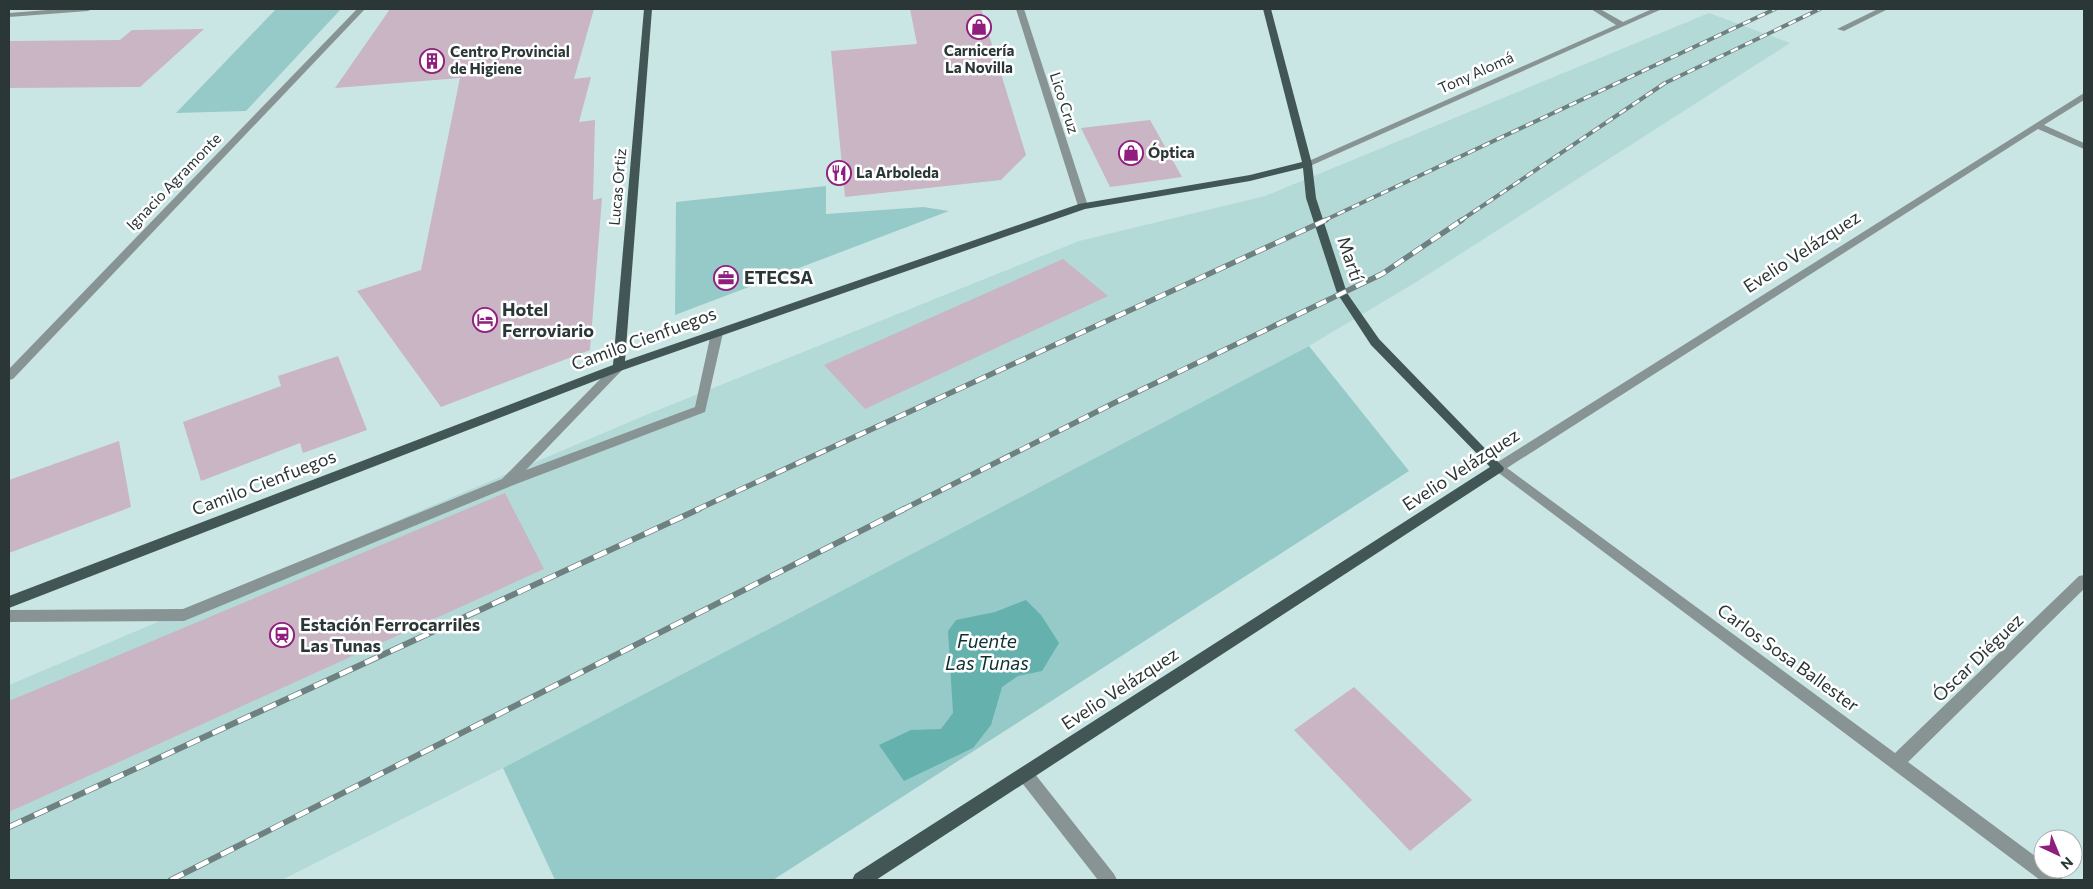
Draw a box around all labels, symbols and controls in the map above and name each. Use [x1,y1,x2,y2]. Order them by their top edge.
shop icon: Carnicería La Novilla [966,14,992,40]
place label: Carnicería La Novilla [944,41,1014,76]
place label: Centro Provincial de Higiene [450,42,570,77]
street label: Tony Alomá [1435,47,1516,97]
building icon: Centro Provincial de Higiene [419,48,445,74]
street label: Lico Cruz [1047,70,1083,136]
street label: Ignacio Agramonte [122,129,224,234]
shop icon: Óptica [1118,140,1144,166]
place label: Óptica [1148,142,1195,161]
street label: Lucas Ortiz [605,147,629,226]
restaurant icon: La Arboleda [826,160,852,186]
place label: La Arboleda [856,163,939,181]
street label: Evelio Velázquez [1739,205,1864,297]
street label: Martí [1333,234,1369,285]
office icon: ETECSA [713,265,739,291]
place label: ETECSA [744,266,813,288]
place label: Hotel Ferroviario [502,298,594,341]
street label: Camilo Cienfuegos [568,302,719,374]
hotel icon: Hotel Ferroviario [472,307,498,333]
street label: Evelio Velázquez [1398,423,1523,515]
street label: Camilo Cienfuegos [188,444,339,520]
street label: Carlos Sosa Ballester [1713,598,1864,716]
street label: Óscar Diéguez [1927,609,2027,706]
place label: Estación Ferrocarriles Las Tunas [300,613,480,656]
station icon: Estación Ferrocarriles Las Tunas [269,622,295,648]
water label: Fuente Las Tunas [945,629,1029,674]
street label: Evelio Velázquez [1057,642,1182,734]
north arrow [2033,829,2083,879]
text: N [2058,854,2077,873]

